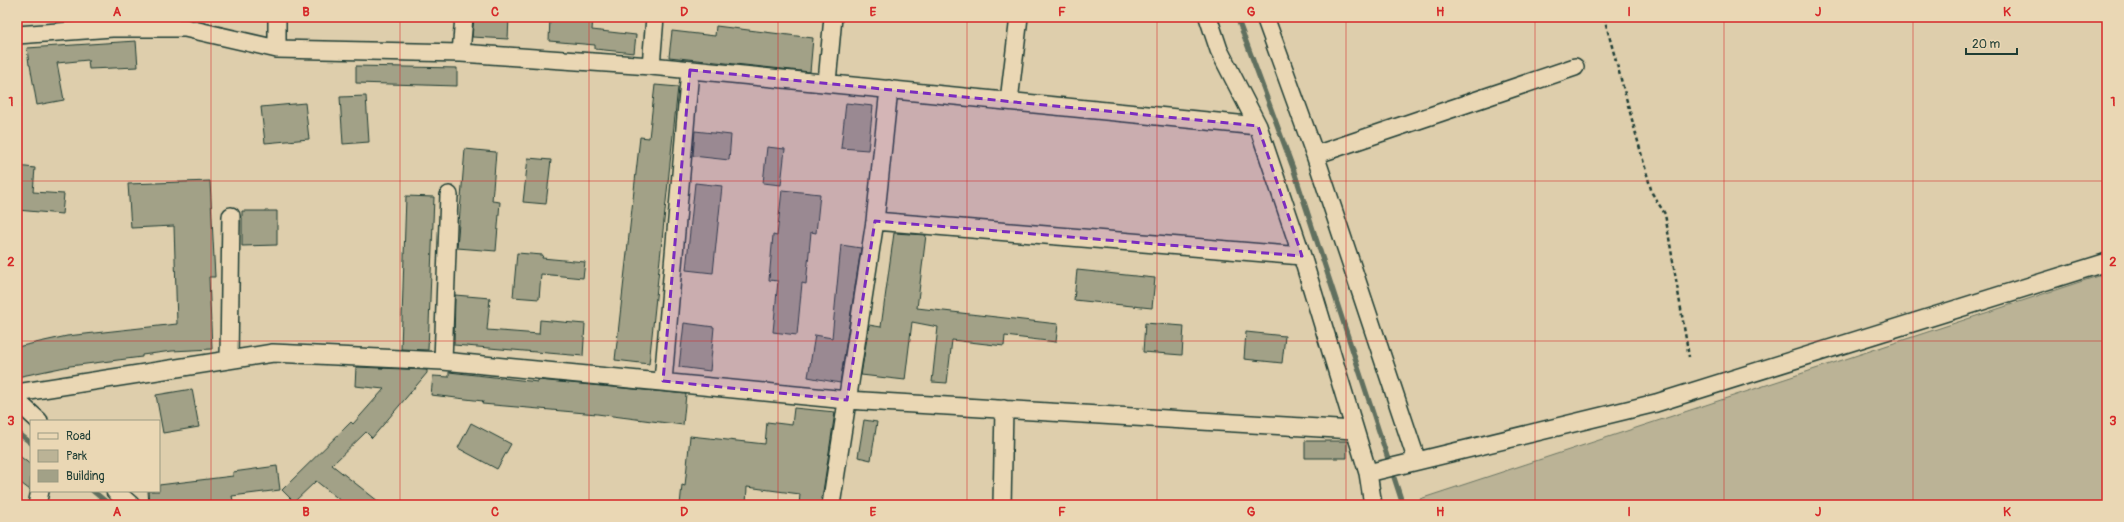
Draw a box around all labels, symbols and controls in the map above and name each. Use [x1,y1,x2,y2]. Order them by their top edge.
text: A [113,4,122,20]
text: B [302,4,310,20]
text: C [491,4,499,20]
text: D [680,4,688,20]
text: E [870,4,877,20]
text: F [1058,4,1066,20]
text: G [1247,4,1256,20]
text: H [1436,4,1444,20]
text: I [1627,4,1631,20]
text: J [1815,4,1821,20]
text: K [2003,4,2011,20]
scale bar [1966,30,2017,56]
text: 20 m [1972,37,2001,52]
text: 1 [8,94,14,110]
text: 1 [2110,94,2116,110]
text: 2 [7,254,15,270]
text: 2 [2109,254,2117,270]
text: 3 [7,413,15,429]
text: 3 [2109,413,2117,429]
legend [30,420,160,492]
text: Road [66,429,91,444]
text: Park [66,449,87,464]
text: Building [66,469,105,484]
text: A [113,504,122,520]
text: B [302,504,310,520]
text: C [491,504,499,520]
text: D [680,504,688,520]
text: E [870,504,877,520]
text: F [1058,504,1066,520]
text: G [1247,504,1256,520]
text: H [1436,504,1444,520]
text: I [1627,504,1631,520]
text: J [1815,504,1821,520]
text: K [2003,504,2011,520]

